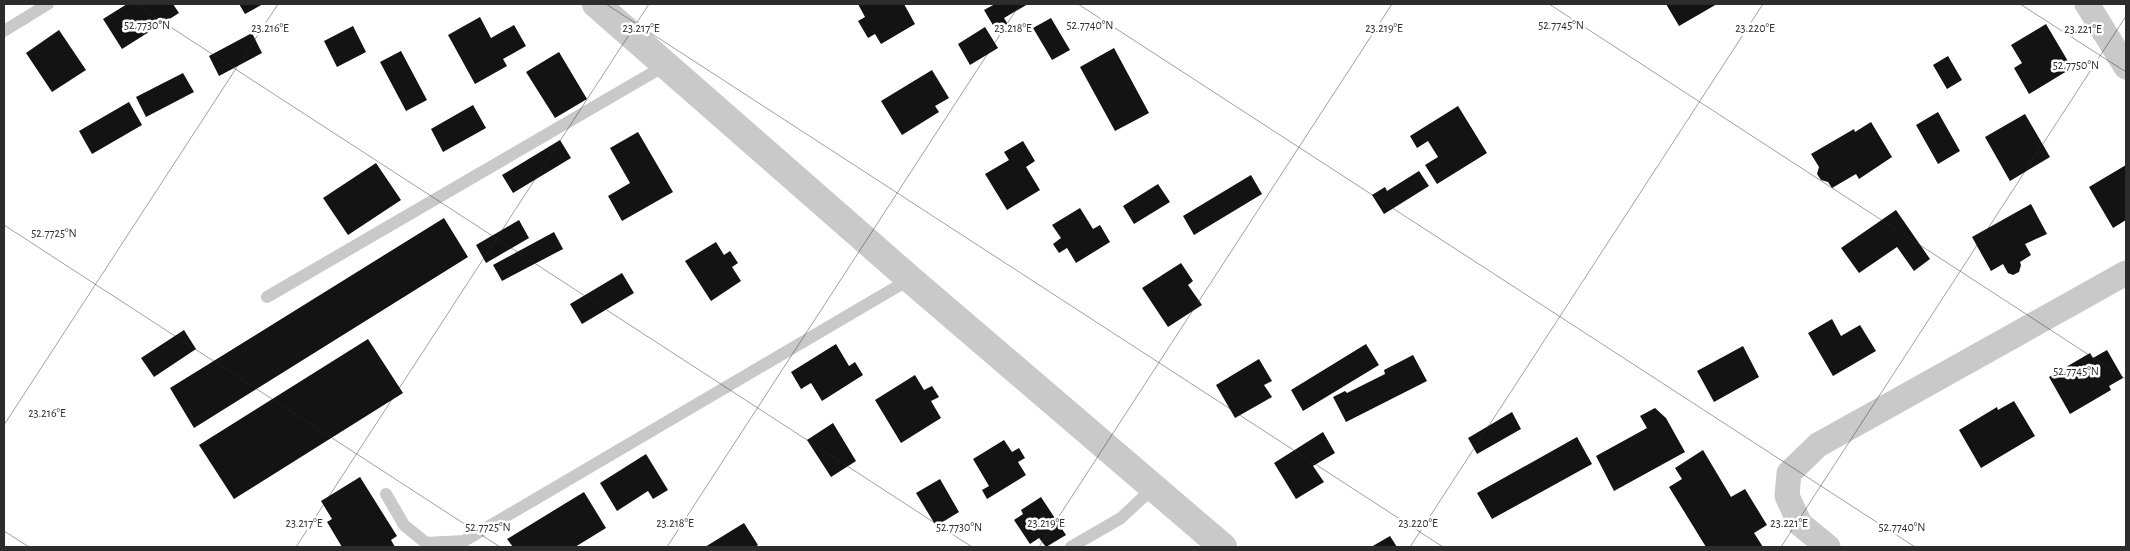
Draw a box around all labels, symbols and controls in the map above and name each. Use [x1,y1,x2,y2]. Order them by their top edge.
text: 52.7730°N [124,19,170,31]
text: 52.7740°N [1066,19,1114,31]
text: 52.7745°N [1538,19,1584,31]
text: 23.216°E [251,22,289,34]
text: 23.217°E [622,22,660,34]
text: 23.218°E [994,22,1032,34]
text: 23.219°E [1365,22,1403,34]
text: 23.220°E [1735,22,1775,34]
text: 23.221°E [2064,23,2102,35]
text: 52.7750°N [2053,59,2099,71]
text: 52.7725°N [31,227,77,239]
text: 52.7745°N [2053,365,2099,377]
text: 23.216°E [28,407,66,419]
text: 23.217°E [285,517,323,529]
text: 23.218°E [656,517,694,529]
text: 23.219°E [1027,517,1065,529]
text: 23.220°E [1398,517,1438,529]
text: 23.221°E [1770,517,1808,529]
text: 52.7725°N [465,521,511,533]
text: 52.7730°N [936,521,982,533]
text: 52.7740°N [1878,521,1926,533]

